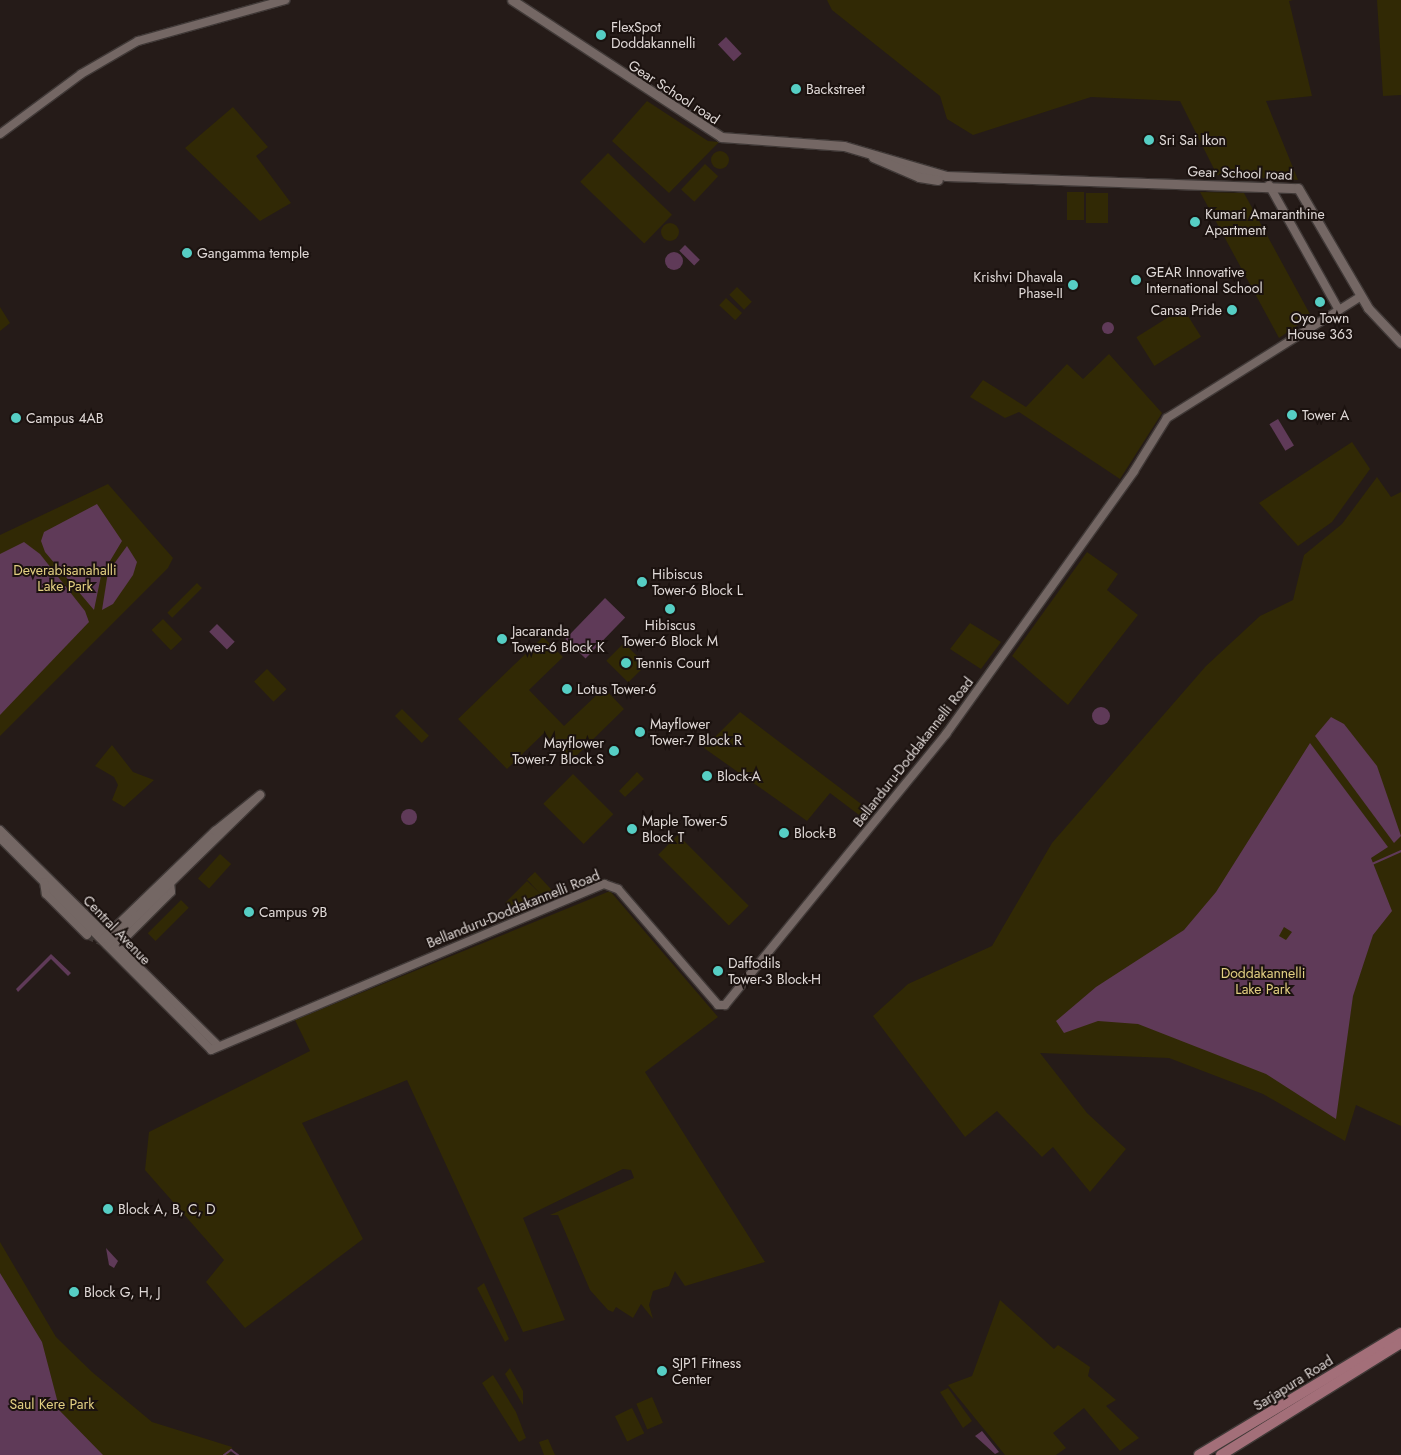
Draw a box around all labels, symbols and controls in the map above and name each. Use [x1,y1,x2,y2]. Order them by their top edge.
place label: FlexSpot Doddakannelli [611,19,696,52]
marker: FlexSpot Doddakannelli [595,29,607,41]
street label: Gear School road [625,56,723,128]
place label: Backstreet [806,81,865,97]
marker: Backstreet [790,83,802,95]
place label: Sri Sai Ikon [1159,132,1226,148]
marker: Sri Sai Ikon [1143,134,1155,146]
street label: Gear School road [1187,163,1293,183]
place label: Kumari Amaranthine Apartment [1205,206,1325,238]
marker: Kumari Amaranthine Apartment [1189,216,1201,228]
place label: Gangamma temple [197,245,309,261]
marker: Gangamma temple [181,247,193,259]
place label: GEAR Innovative International School [1146,264,1263,296]
place label: Krishvi Dhavala Phase-II [973,269,1063,302]
marker: GEAR Innovative International School [1130,274,1142,286]
marker: Krishvi Dhavala Phase-II [1067,279,1079,291]
marker: Oyo Town House 363 [1314,296,1326,308]
place label: Cansa Pride [1151,302,1222,318]
marker: Cansa Pride [1226,304,1238,316]
place label: Oyo Town House 363 [1287,310,1353,342]
place label: Tower A [1302,407,1349,423]
marker: Tower A [1286,409,1298,421]
place label: Campus 4AB [26,410,104,426]
marker: Campus 4AB [10,412,22,424]
park label: Deverabisanahalli Lake Park [13,562,117,594]
place label: Hibiscus Tower-6 Block L [652,566,743,598]
marker: Hibiscus Tower-6 Block L [636,576,648,588]
marker: Hibiscus Tower-6 Block M [664,603,676,615]
place label: Hibiscus Tower-6 Block M [622,617,718,650]
place label: Jacaranda Tower-6 Block K [512,623,605,656]
marker: Jacaranda Tower-6 Block K [496,633,508,645]
place label: Tennis Court [636,655,709,671]
marker: Tennis Court [620,657,632,669]
street label: Bellanduru-Doddakannelli Road [849,674,977,830]
place label: Lotus Tower-6 [577,681,656,697]
marker: Lotus Tower-6 [561,683,573,695]
place label: Mayflower Tower-7 Block R [650,716,742,749]
marker: Mayflower Tower-7 Block R [634,726,646,738]
place label: Mayflower Tower-7 Block S [512,735,604,768]
marker: Mayflower Tower-7 Block S [608,745,620,757]
place label: Block-A [717,768,761,784]
marker: Block-A [701,770,713,782]
place label: Maple Tower-5 Block T [642,813,727,846]
marker: Maple Tower-5 Block T [626,823,638,835]
place label: Block-B [794,825,836,841]
marker: Block-B [778,827,790,839]
street label: Bellanduru-Doddakannelli Road [424,867,602,951]
street label: Central Avenue [80,892,154,968]
place label: Campus 9B [259,904,327,920]
marker: Campus 9B [243,906,255,918]
place label: Daffodils Tower-3 Block-H [728,955,821,988]
marker: Daffodils Tower-3 Block-H [712,965,724,977]
park label: Doddakannelli Lake Park [1221,965,1305,998]
place label: Block A, B, C, D [118,1201,215,1217]
marker: Block A, B, C, D [102,1203,114,1215]
place label: Block G, H, J [84,1284,161,1300]
marker: Block G, H, J [68,1286,80,1298]
street label: Sarjapura Road [1250,1352,1336,1414]
place label: SJP1 Fitness Center [672,1355,741,1388]
marker: SJP1 Fitness Center [656,1365,668,1377]
park label: Saul Kere Park [10,1396,94,1412]

